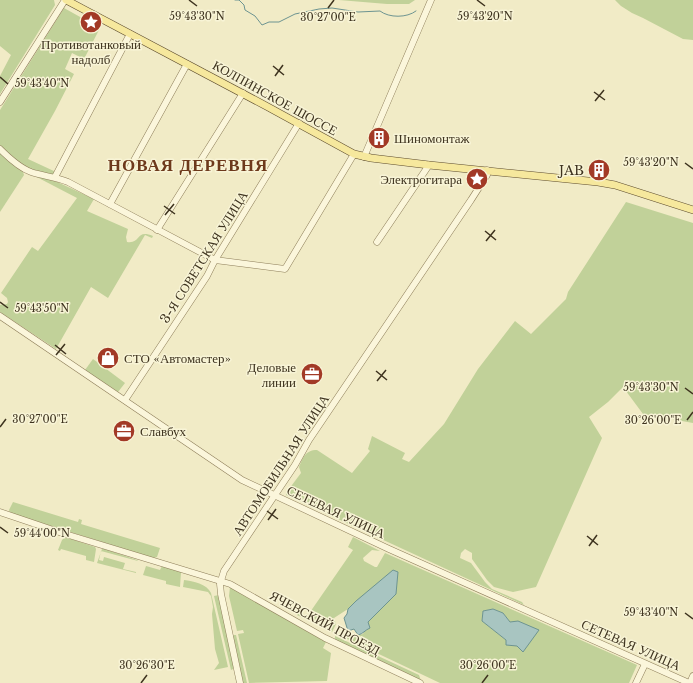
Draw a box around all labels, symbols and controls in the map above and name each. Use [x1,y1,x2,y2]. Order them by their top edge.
place icon: Противотанковый надолб [78,9,104,35]
text: 59°43'30"N [169,10,225,23]
text: 59°43'20"N [457,10,513,23]
text: 30°27'00"E [300,11,356,24]
place label: Противотанковый надолб [41,36,141,68]
street label: КОЛПИНСКОЕ ШОССЕ [210,57,340,139]
text: 59°43'40"N [15,77,69,90]
building icon: Шиномонтаж [366,125,392,151]
place label: Шиномонтаж [394,130,471,147]
district label: НОВАЯ ДЕРЕВНЯ [108,155,268,176]
text: 59°43'20"N [623,156,679,169]
building icon: JAB [586,157,612,183]
place label: JAB [557,162,584,179]
place icon: Электрогитара [464,166,490,192]
place label: Электрогитара [380,171,462,188]
street label: 3-Я СОВЕТСКАЯ УЛИЦА [156,187,252,326]
text: 59°43'50"N [15,302,69,315]
shop icon: СТО «Автомастер» [95,345,121,371]
place label: СТО «Автомастер» [124,350,231,367]
place label: Деловые линии [248,359,296,391]
office icon: Деловые линии [299,361,325,387]
text: 59°43'30"N [623,381,679,394]
street label: АВТОМОБИЛЬНАЯ УЛИЦА [229,391,333,539]
text: 30°27'00"E [12,413,68,426]
text: 30°26'00"E [625,414,681,427]
office icon: Славбух [111,418,137,444]
place label: Славбух [140,423,187,440]
street label: СЕТЕВАЯ УЛИЦА [284,482,389,543]
text: 59°44'00"N [14,527,70,540]
street label: ЯЧЕВСКИЙ ПРОЕЗД [267,587,383,659]
text: 59°43'40"N [624,606,678,619]
street label: СЕТЕВАЯ УЛИЦА [579,616,684,675]
text: 30°26'30"E [119,659,175,672]
text: 30°26'00"E [460,659,516,672]

